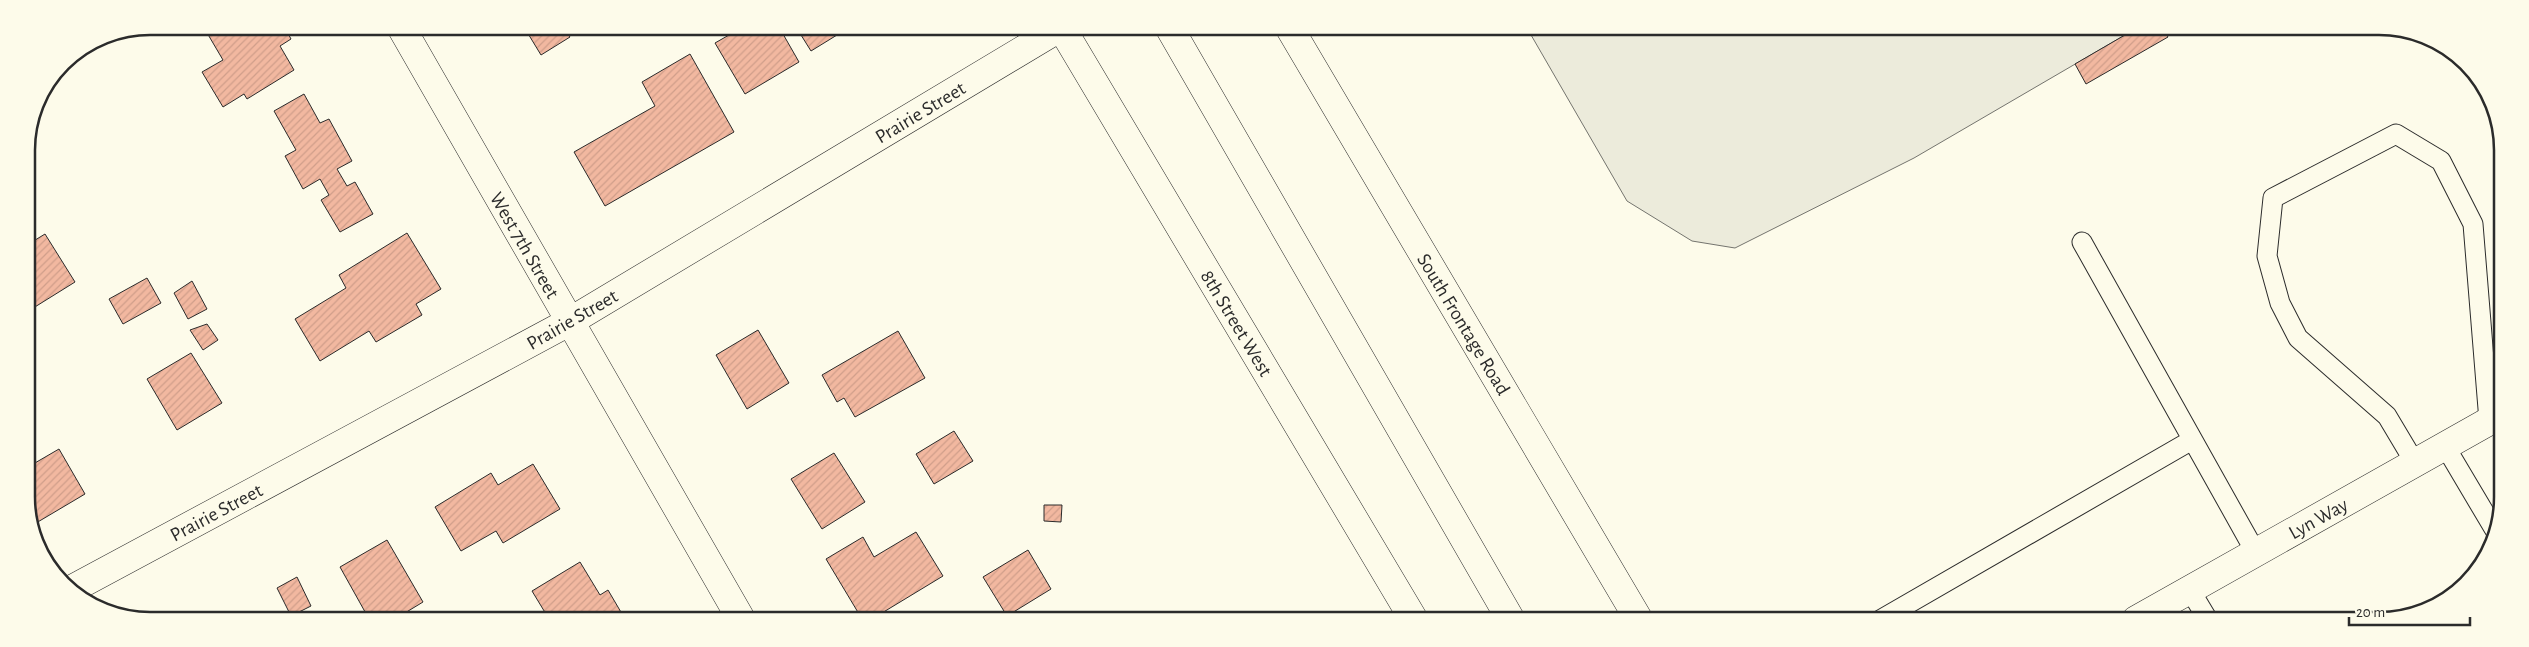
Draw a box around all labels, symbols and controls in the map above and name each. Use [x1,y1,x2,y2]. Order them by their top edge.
street label: Prairie Street [872,78,970,148]
street label: West 7th Street [486,189,563,302]
street label: South Frontage Road [1413,250,1513,399]
street label: 8th Street West [1197,267,1276,381]
street label: Prairie Street [524,286,622,354]
street label: Prairie Street [167,480,266,546]
street label: Lyn Way [2286,494,2352,543]
scale bar [2349,594,2470,626]
text: 20 m [2356,605,2385,620]

